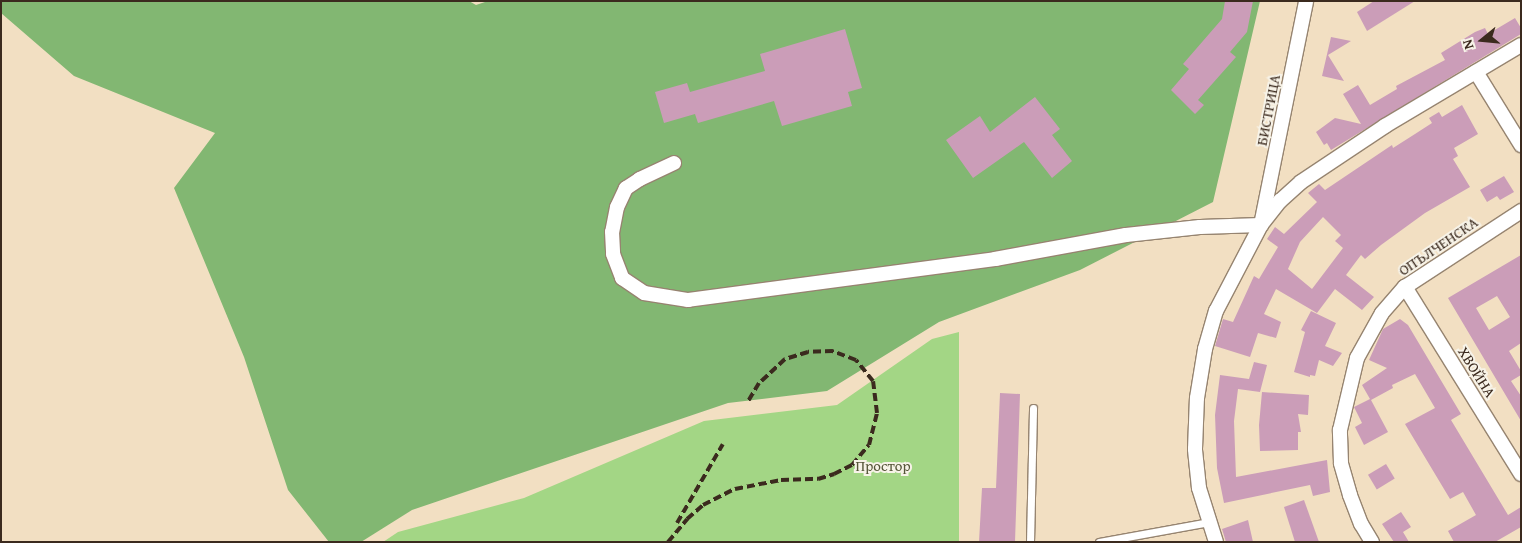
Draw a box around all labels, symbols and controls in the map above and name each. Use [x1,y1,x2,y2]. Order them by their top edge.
north arrow [1457,15,1507,65]
text: N [1457,37,1479,52]
street label: БИСТРИЦА [1252,73,1284,147]
street label: ОПЪЛЧЕНСКА [1395,213,1481,279]
street label: ХВОЙНА [1455,343,1499,401]
park label: Простор [855,457,911,475]

